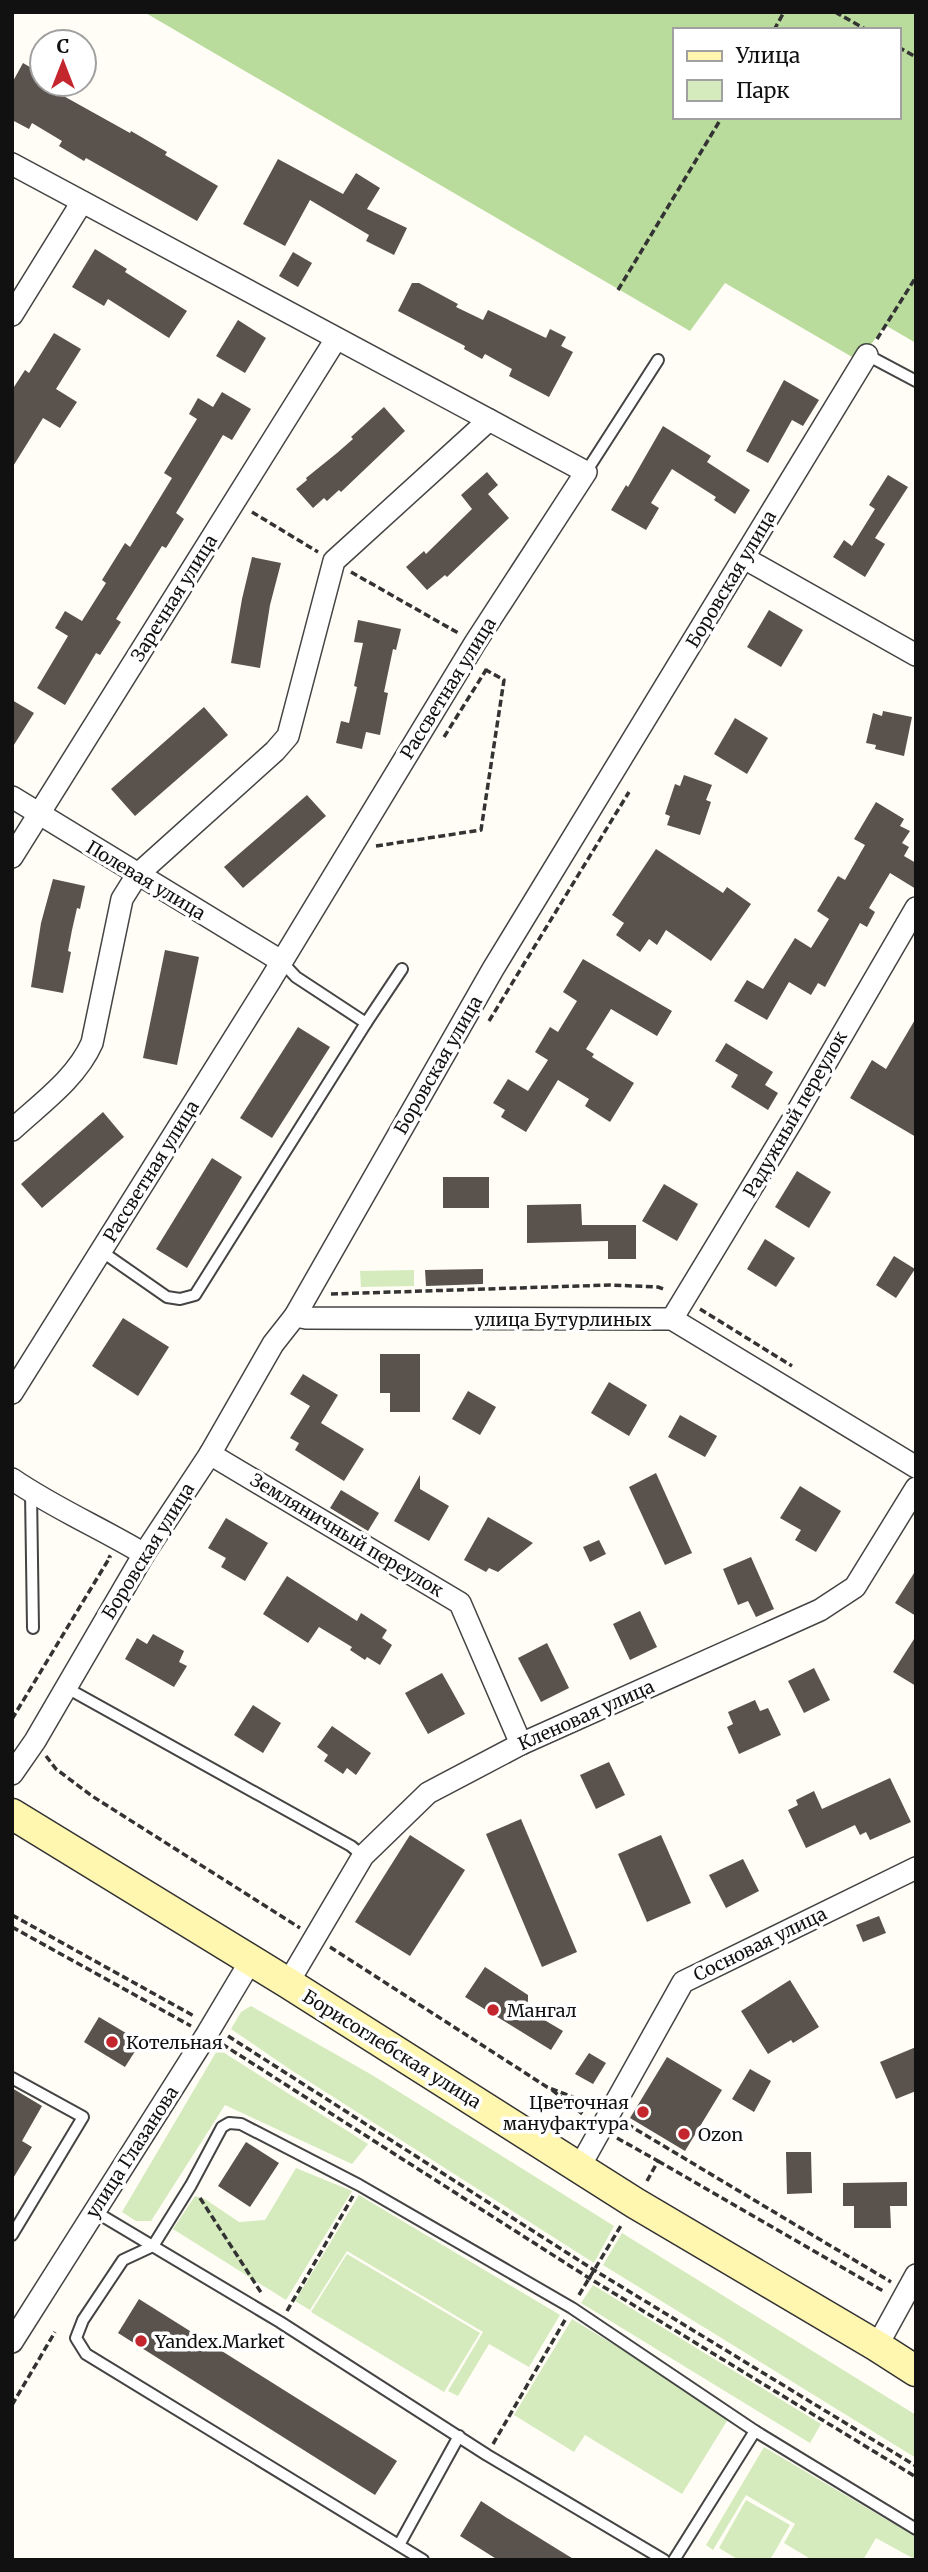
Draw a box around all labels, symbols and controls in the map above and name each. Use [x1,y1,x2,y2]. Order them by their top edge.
north arrow [28,28,98,98]
legend [673,28,900,119]
text: С [57,34,69,58]
text: Улица [735,42,800,69]
text: Парк [736,77,790,104]
street label: Боровская улица [681,506,781,652]
street label: Заречная улица [126,530,222,666]
street label: Рассветная улица [395,613,501,763]
street label: Полевая улица [82,835,210,925]
street label: Боровская улица [389,991,487,1138]
street label: Радужный переулок [738,1026,852,1201]
street label: Рассветная улица [98,1096,204,1246]
street label: улица Бутурлиных [475,1308,652,1331]
street label: Земляничный переулок [246,1468,448,1602]
street label: Боровская улица [97,1478,199,1623]
street label: Кленовая улица [514,1675,658,1755]
street label: Сосновая улица [690,1902,831,1986]
street label: Борисоглебская улица [298,1985,486,2114]
place label: Мангал [507,1999,577,2022]
marker: Мангал [485,2002,501,2018]
place label: Котельная [126,2031,223,2054]
marker: Котельная [104,2034,120,2050]
street label: улица Глазанова [81,2081,183,2222]
place label: Цветочная мануфактура [503,2091,629,2135]
marker: Цветочная мануфактура [635,2104,651,2120]
place label: Ozon [698,2123,743,2146]
marker: Ozon [676,2126,692,2142]
place label: Yandex.Market [154,2330,285,2353]
marker: Yandex.Market [133,2333,149,2349]

